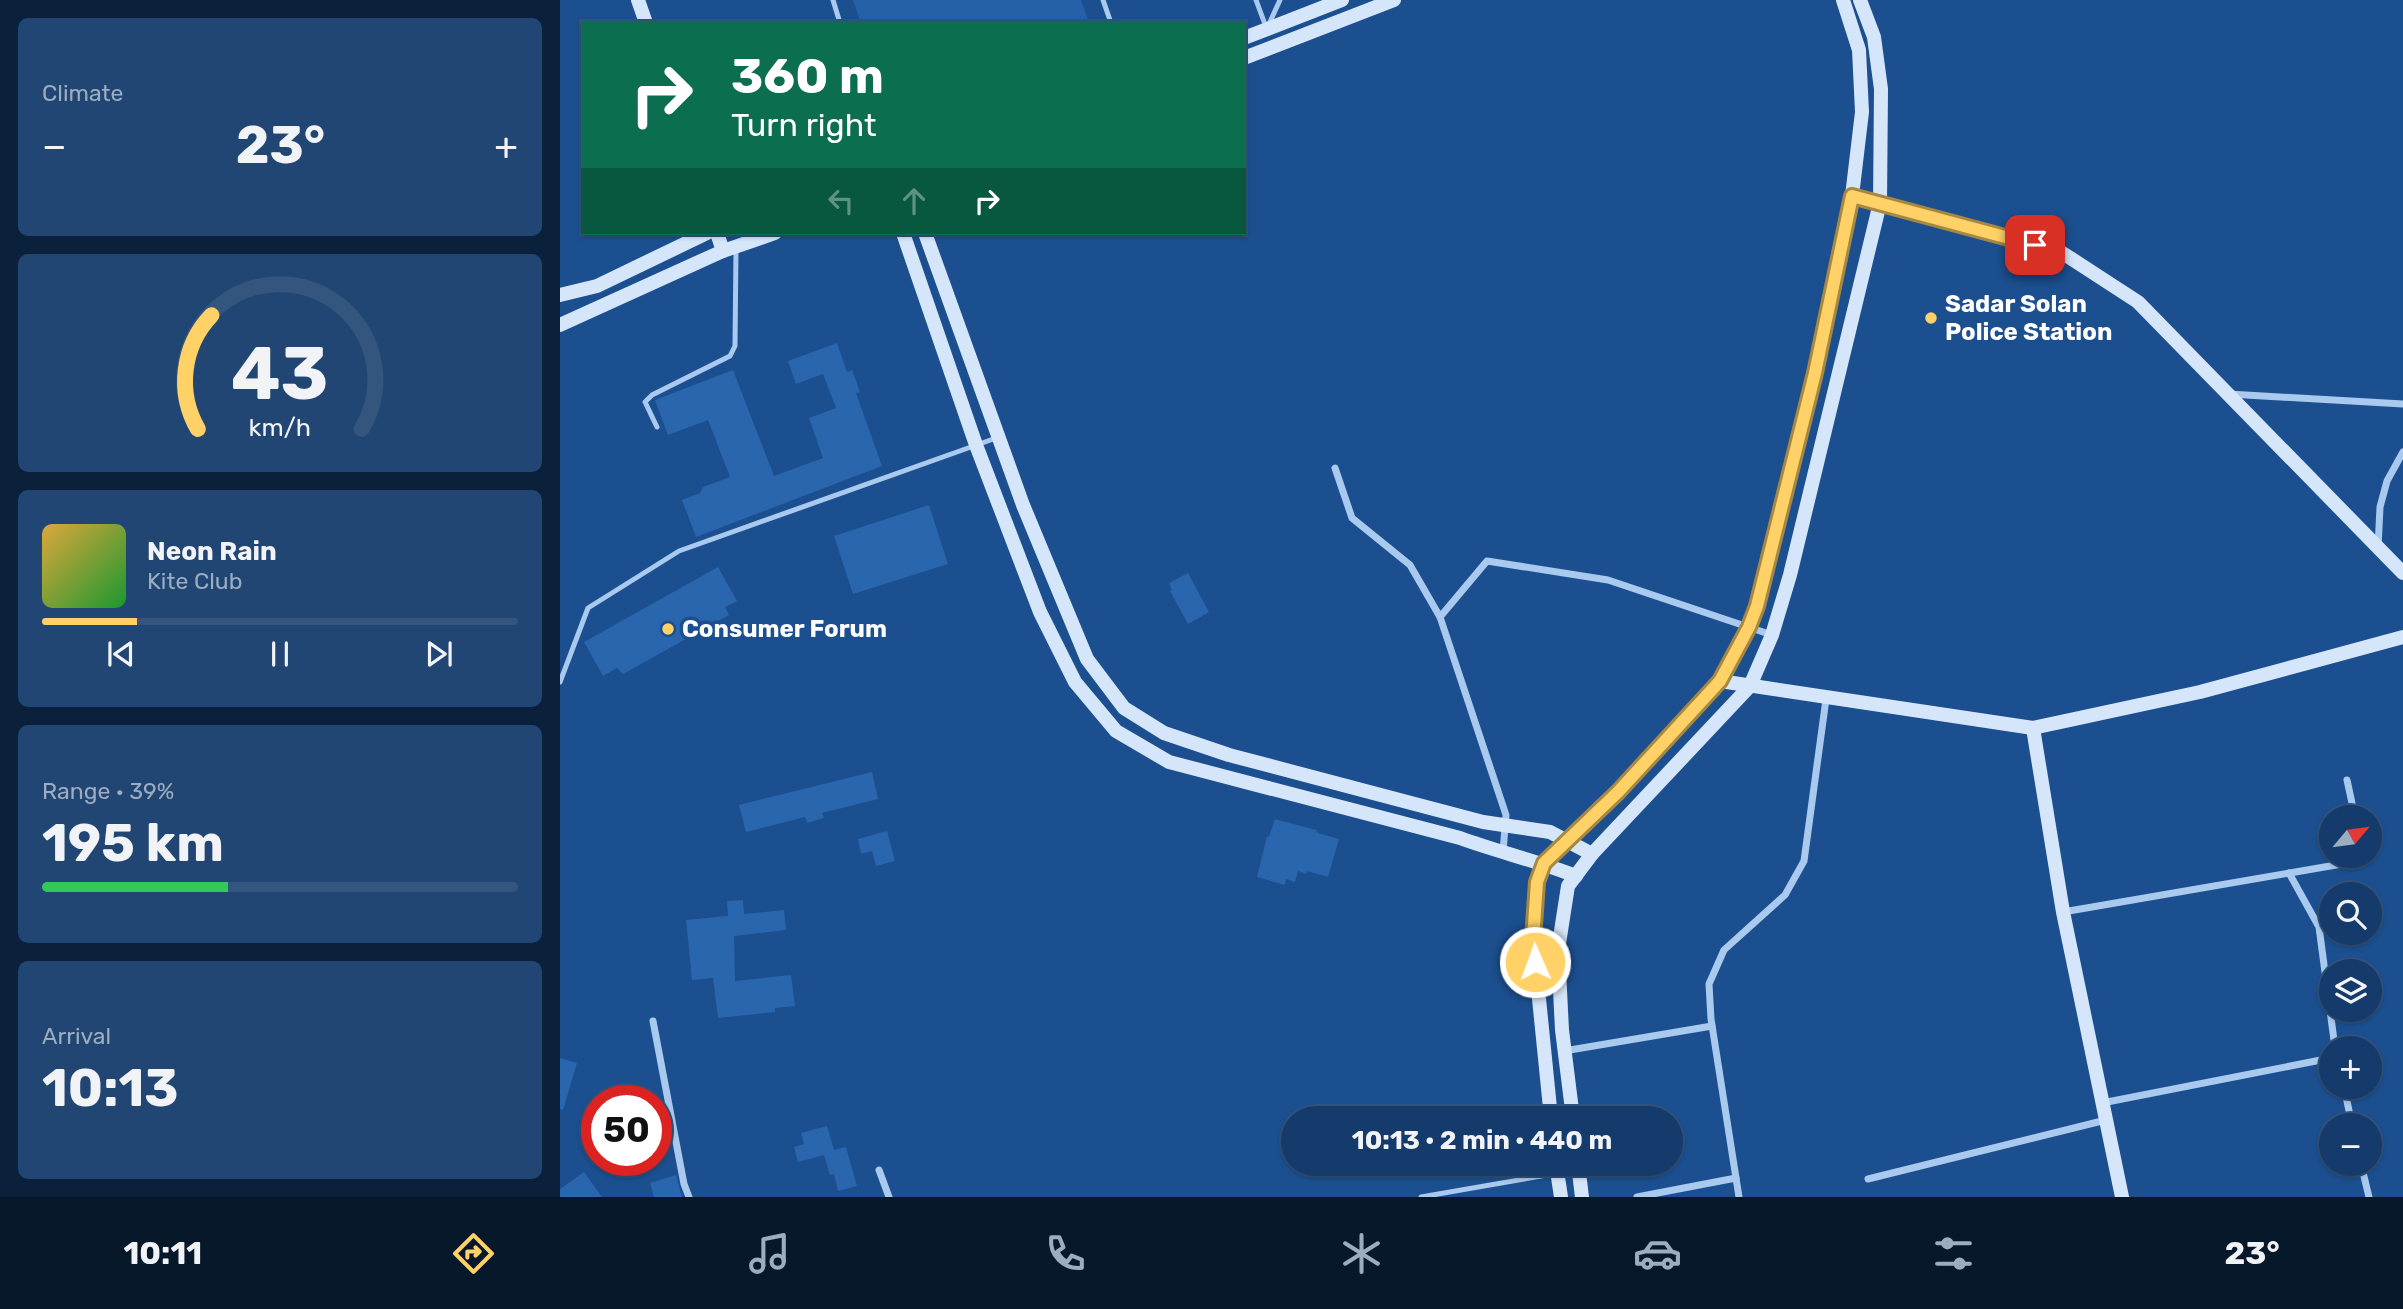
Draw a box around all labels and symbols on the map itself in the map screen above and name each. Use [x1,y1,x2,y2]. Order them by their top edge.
pin [2005,215,2065,275]
place label: Sadar Solan Police Station [1945,290,2112,346]
marker: Sadar Solan Police Station [1923,310,1939,326]
place label: Consumer Forum [682,615,887,643]
marker: Consumer Forum [660,621,676,637]
north arrow [2319,805,2382,868]
position arrow [1498,925,1572,999]
speed limit sign: 50 [581,1085,672,1176]

